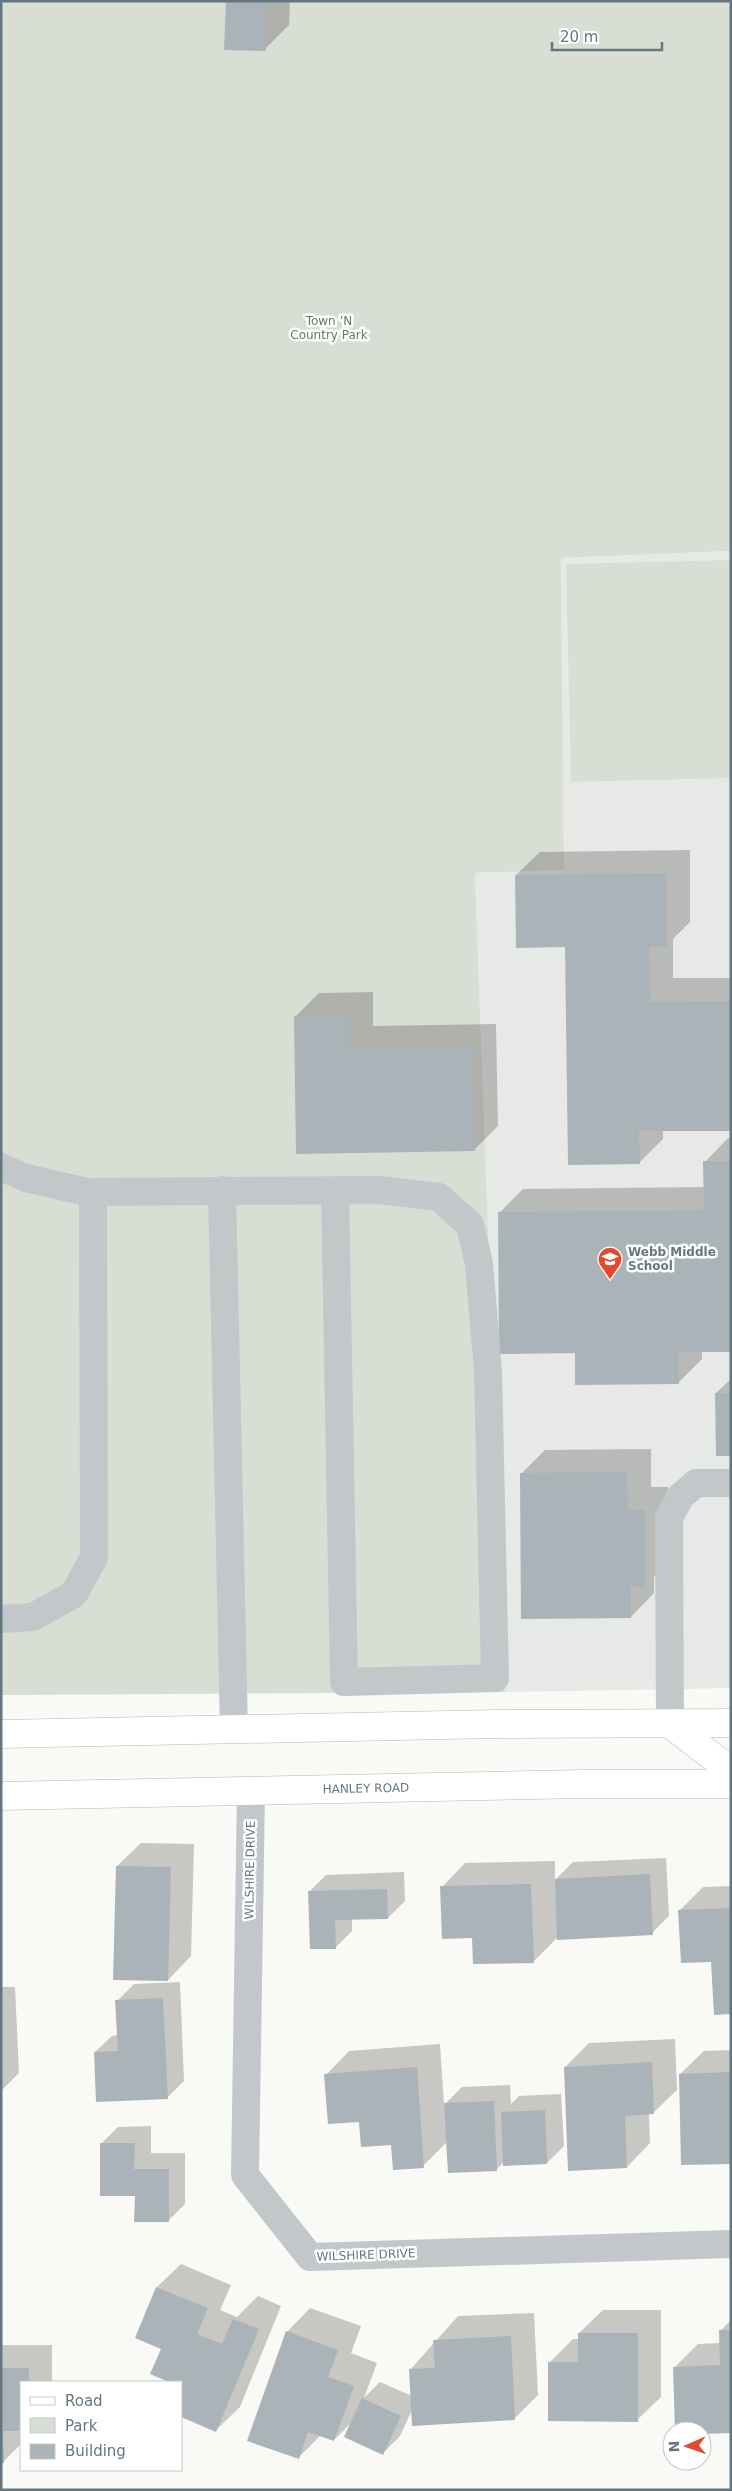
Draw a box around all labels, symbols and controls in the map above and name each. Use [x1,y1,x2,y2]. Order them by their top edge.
scale bar [552,20,662,52]
text: 20 m [560,28,598,46]
park label: Town ’N Country Park [290,314,368,342]
place label: Webb Middle School [628,1245,716,1273]
school or university icon: Webb Middle School [597,1246,623,1280]
street label: HANLEY ROAD [322,1781,409,1796]
street label: WILSHIRE DRIVE [242,1820,258,1920]
street label: WILSHIRE DRIVE [316,2246,416,2264]
legend [20,2381,182,2471]
text: Road [65,2392,103,2410]
text: Park [65,2417,98,2435]
north arrow [662,2421,712,2471]
text: N [666,2440,682,2453]
text: Building [65,2442,126,2460]

